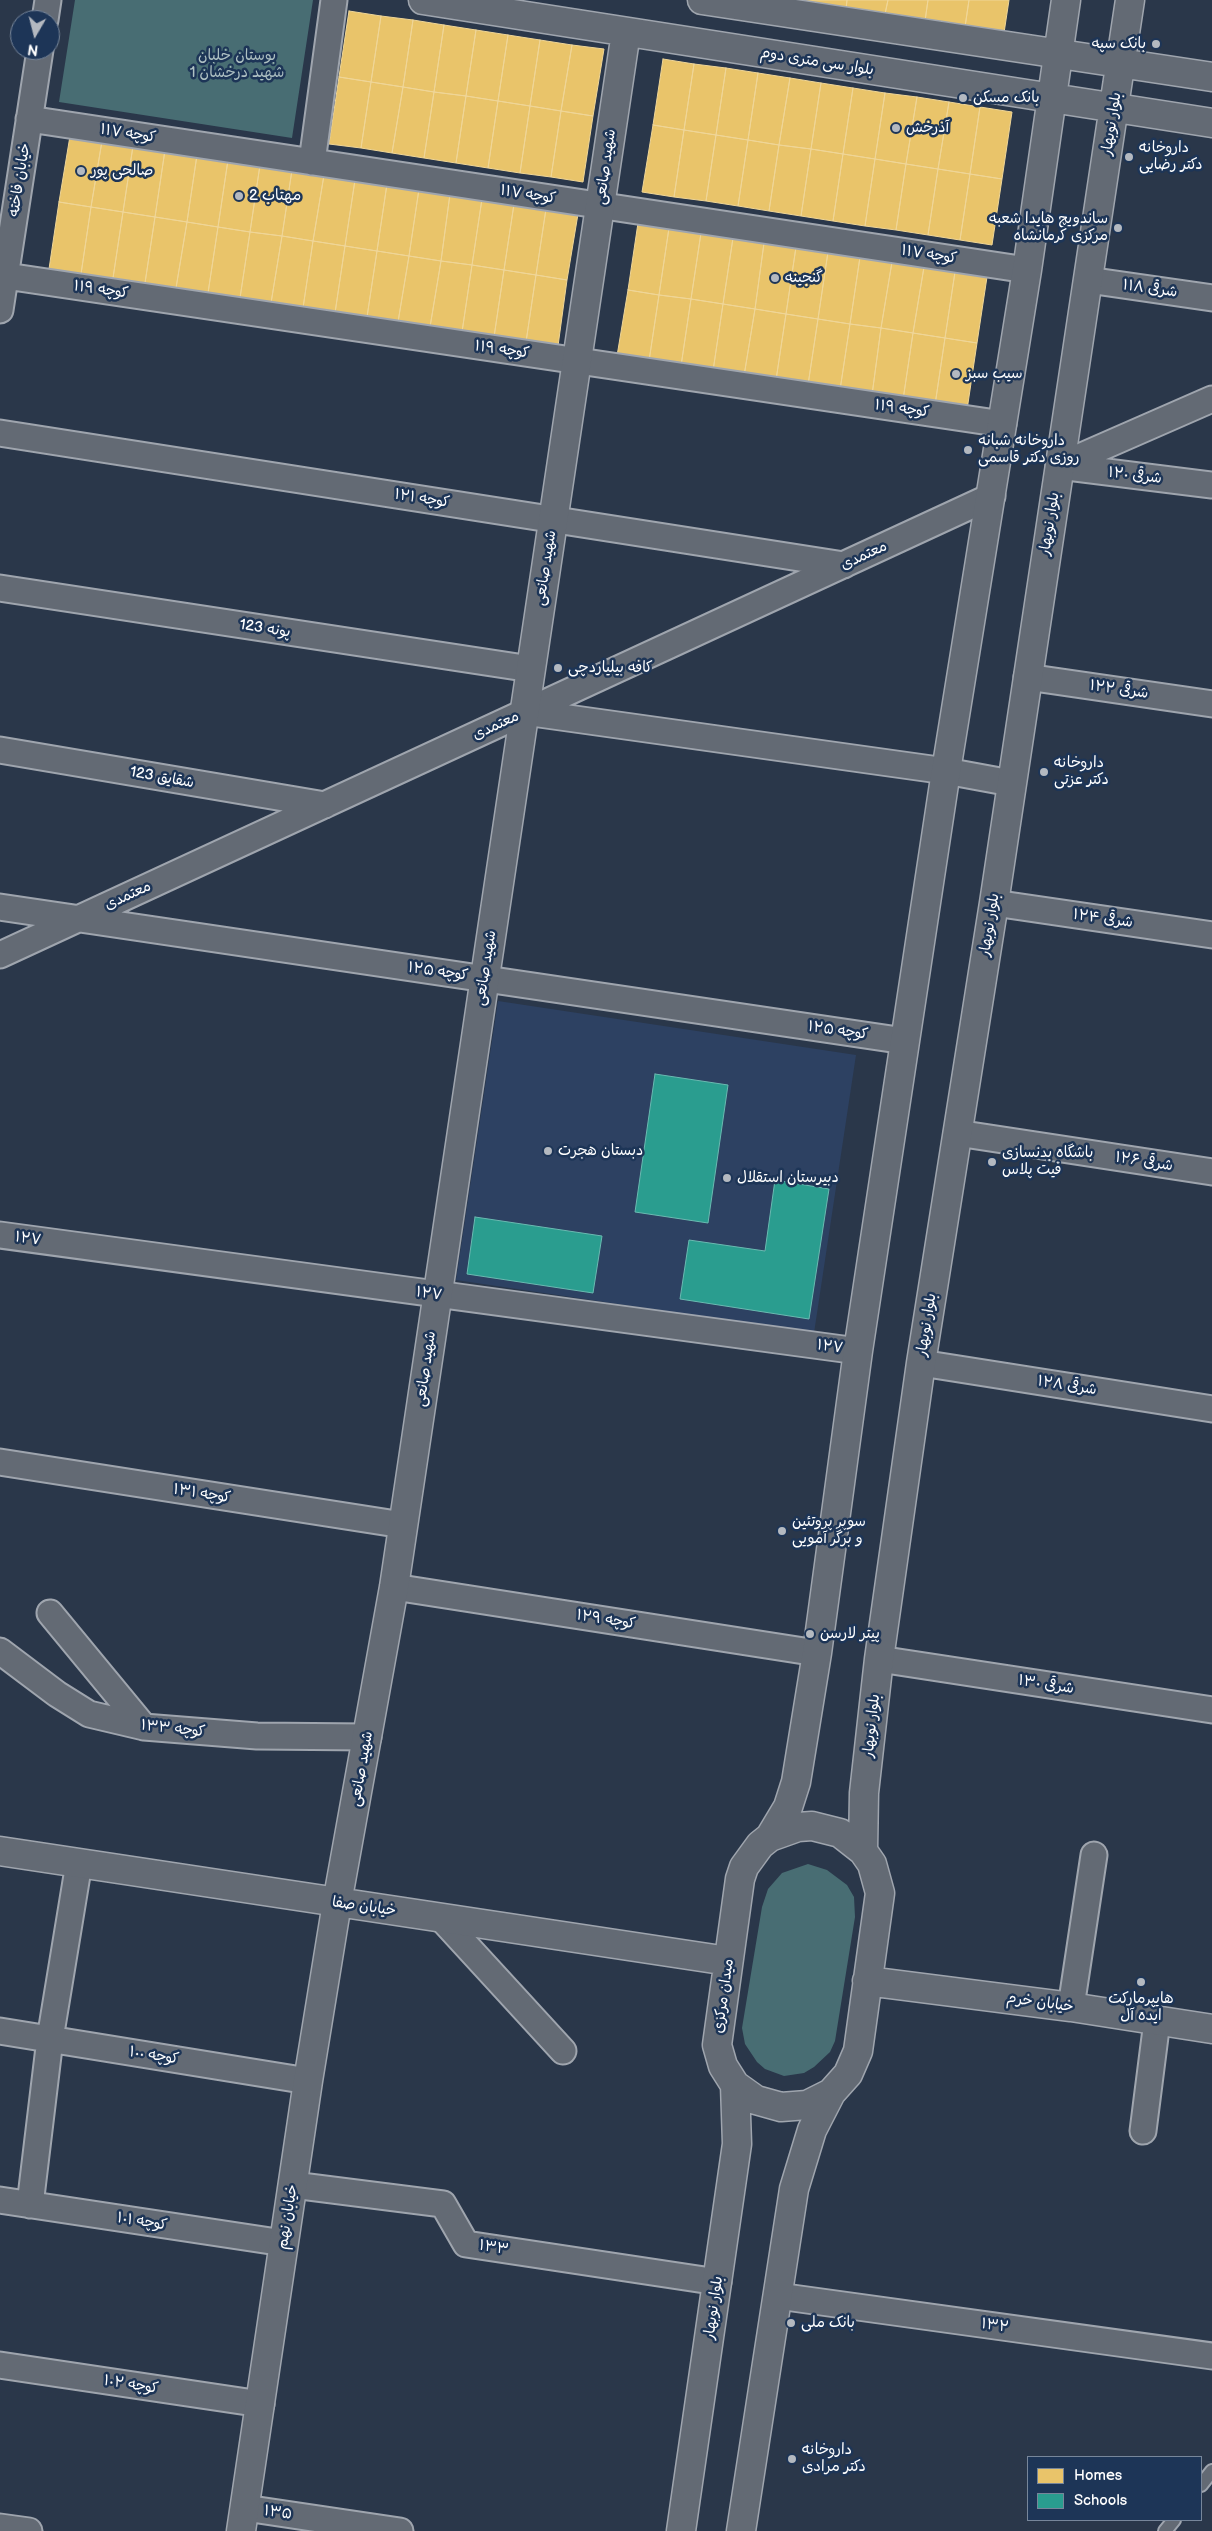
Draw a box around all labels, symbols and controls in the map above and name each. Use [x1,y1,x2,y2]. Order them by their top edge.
north arrow [10,10,60,60]
place label: بانک سپه [1092,35,1146,53]
marker: بانک سپه [1150,38,1162,50]
text: N [27,40,39,59]
street label: بلوار سی متری دوم [759,44,875,80]
park label: بوستان خلبان شهید درخشان 1 [190,47,284,82]
place label: بانک مسکن [973,89,1040,107]
street label: بلوار نوبهار [1098,91,1126,157]
marker: بانک مسکن [957,92,969,104]
place label: آذرخش [906,119,949,137]
street label: کوچه ۱۱۷ [99,121,157,147]
marker: آذرخش [890,122,902,134]
street label: شهید صانعی [592,128,620,206]
place label: داروخانه دکتر رضایی [1139,139,1202,174]
street label: خیابان فاخته [5,142,35,218]
marker: داروخانه دکتر رضایی [1123,151,1135,163]
place label: صالحی پور [91,162,153,180]
marker: صالحی پور [75,165,87,177]
street label: کوچه ۱۱۷ [499,182,557,208]
place label: مهتاب 2 [249,187,301,205]
marker: مهتاب 2 [233,190,245,202]
place label: ساندویچ هایدا شعبه مرکزی کرمانشاه [989,210,1108,245]
marker: ساندویچ هایدا شعبه مرکزی کرمانشاه [1112,222,1124,234]
street label: کوچه ۱۱۷ [900,242,958,268]
place label: گنجینه [785,269,823,287]
marker: گنجینه [769,272,781,284]
street label: ۱۱۸ شرقی [1122,276,1178,302]
street label: کوچه ۱۱۹ [73,277,129,303]
street label: کوچه ۱۱۹ [474,337,530,363]
place label: سیب سبز [966,365,1023,383]
marker: سیب سبز [950,368,962,380]
street label: کوچه ۱۱۹ [874,396,930,422]
place label: داروخانه شبانه روزی دکتر قاسمی [978,432,1079,467]
marker: داروخانه شبانه روزی دکتر قاسمی [962,444,974,456]
street label: ۱۲۰ شرقی [1107,464,1163,488]
street label: کوچه ۱۲۱ [393,486,451,512]
street label: بلوار نوبهار [1036,491,1064,557]
street label: شهید صانعی [531,529,561,607]
street label: معتمدی [838,537,890,575]
street label: 123 پونه [238,616,292,642]
place label: کافه بیلیاردچی [568,659,653,677]
marker: کافه بیلیاردچی [552,662,564,674]
street label: ۱۲۲ شرقی [1088,677,1150,703]
street label: معتمدی [470,707,522,745]
place label: داروخانه دکتر عزتی [1054,754,1109,789]
street label: 123 شقایق [129,764,195,792]
marker: داروخانه دکتر عزتی [1038,766,1050,778]
street label: معتمدی [102,877,154,915]
street label: بلوار نوبهار [976,892,1004,958]
street label: ۱۲۴ شرقی [1072,906,1134,932]
street label: شهید صانعی [471,929,501,1007]
street label: کوچه ۱۲۵ [407,959,469,985]
street label: کوچه ۱۲۵ [807,1018,869,1044]
place label: دبستان هجرت [558,1142,643,1160]
place label: باشگاه بدنسازی فیت پلاس [1002,1144,1093,1179]
marker: دبستان هجرت [542,1145,554,1157]
street label: ۱۲۶ شرقی [1114,1149,1174,1175]
marker: باشگاه بدنسازی فیت پلاس [986,1156,998,1168]
place label: دبیرستان استقلال [737,1169,839,1187]
marker: دبیرستان استقلال [721,1172,733,1184]
street label: ۱۲۷ [14,1228,42,1250]
street label: ۱۲۷ [415,1283,443,1305]
street label: بلوار نوبهار [913,1292,941,1358]
street label: شهید صانعی [412,1330,440,1408]
street label: ۱۲۷ [816,1336,844,1358]
street label: ۱۲۸ شرقی [1036,1372,1098,1400]
street label: کوچه ۱۳۱ [172,1481,232,1507]
place label: سوپر پروتئین و برگر آمویی [792,1513,866,1548]
marker: سوپر پروتئین و برگر آمویی [776,1525,788,1537]
street label: کوچه ۱۲۹ [575,1606,637,1634]
place label: پیتر لارسن [820,1625,880,1643]
marker: پیتر لارسن [804,1628,816,1640]
street label: ۱۳۰ شرقی [1017,1672,1075,1698]
street label: بلوار نوبهار [860,1693,884,1759]
street label: کوچه ۱۳۳ [140,1717,206,1741]
street label: شهید صانعی [347,1730,377,1808]
street label: خیابان صفا [331,1894,397,1920]
street label: میدان مرکزی [710,1958,738,2034]
marker: هایپرمارکت ایده آل [1135,1976,1147,1988]
street label: خیابان خرم [1005,1989,1075,2017]
place label: هایپرمارکت ایده آل [1108,1990,1174,2025]
street label: کوچه ۱۰۰ [128,2043,180,2069]
street label: خیابان نهم [274,2183,302,2251]
street label: کوچه ۱۰۱ [116,2209,168,2235]
street label: ۱۳۳ [478,2237,510,2259]
street label: بلوار نوبهار [701,2275,727,2341]
place label: بانک ملی [801,2314,855,2332]
street label: ۱۳۲ [980,2315,1010,2337]
marker: بانک ملی [785,2317,797,2329]
street label: کوچه ۱۰۲ [102,2372,160,2398]
place label: داروخانه دکتر مرادی [802,2441,866,2476]
marker: داروخانه دکتر مرادی [786,2453,798,2465]
legend [1027,2456,1202,2521]
text: Homes [1074,2466,1122,2485]
text: Schools [1074,2491,1127,2510]
street label: ۱۳۵ [263,2502,293,2524]

